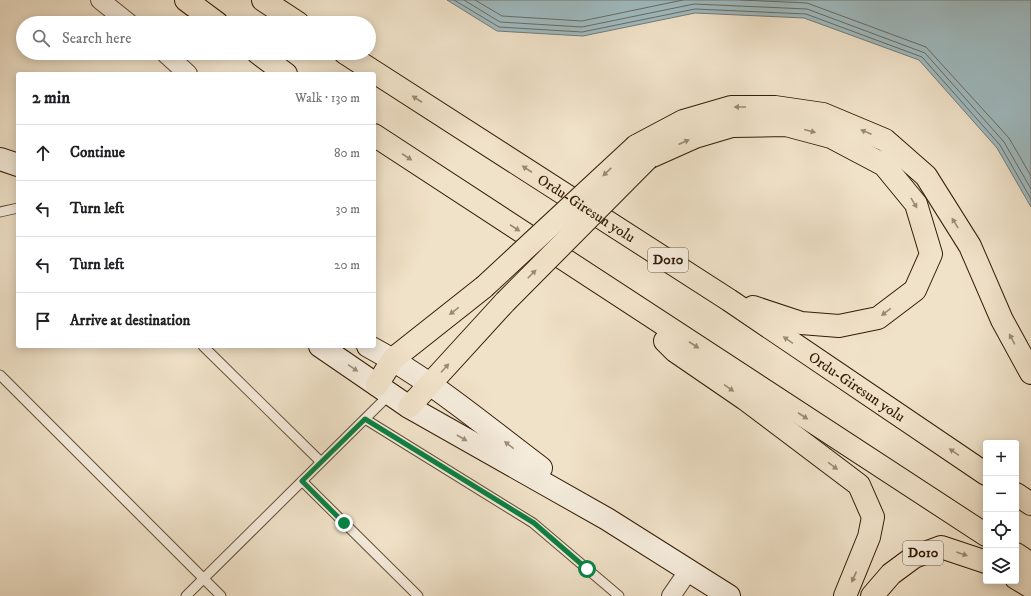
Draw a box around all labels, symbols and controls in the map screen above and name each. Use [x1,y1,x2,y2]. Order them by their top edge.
search box [16,16,376,60]
icon: search [30,27,52,49]
text: Search here [62,29,131,48]
text: 2 min [32,87,70,109]
text: Walk · 130 m [295,90,360,106]
one-way arrow [412,95,422,103]
one-way arrow [733,104,746,110]
one-way arrow [804,128,816,134]
one-way arrow [861,129,872,135]
one-way arrow [678,139,690,145]
icon: ahead [32,142,54,164]
text: Continue [70,143,125,162]
text: 80 m [334,145,360,161]
one-way arrow [401,153,412,161]
one-way arrow [521,166,532,173]
one-way arrow [602,168,613,177]
street label: Ordu-Giresun yolu [534,170,639,247]
one-way arrow [910,197,917,209]
icon: left [32,198,54,220]
text: Turn left [70,199,124,218]
text: 30 m [336,201,360,217]
one-way arrow [951,218,959,228]
one-way arrow [510,224,520,232]
road number: D010 [648,248,688,272]
icon: left [32,254,54,276]
text: Turn left [70,255,124,274]
text: 20 m [334,257,360,273]
one-way arrow [527,269,537,279]
one-way arrow [448,307,459,316]
one-way arrow [880,308,891,316]
icon: arrive [32,310,54,332]
text: Arrive at destination [70,311,190,330]
one-way arrow [1009,333,1016,345]
one-way arrow [782,336,794,343]
one-way arrow [689,341,700,349]
street label: Ordu-Giresun yolu [805,347,909,426]
one-way arrow [440,363,449,373]
one-way arrow [347,364,358,372]
one-way arrow [724,384,734,392]
one-way arrow [798,412,809,420]
one-way arrow [456,434,468,441]
one-way arrow [503,440,514,449]
map controls [983,440,1019,584]
button: + [983,440,1019,476]
one-way arrow [949,448,959,456]
one-way arrow [828,462,839,470]
button: − [983,476,1019,512]
button: locate [983,512,1019,548]
route end [335,514,353,532]
road number: D010 [903,541,943,565]
button: layers [983,548,1019,584]
one-way arrow [956,551,968,557]
route start [578,560,596,578]
one-way arrow [850,571,857,583]

